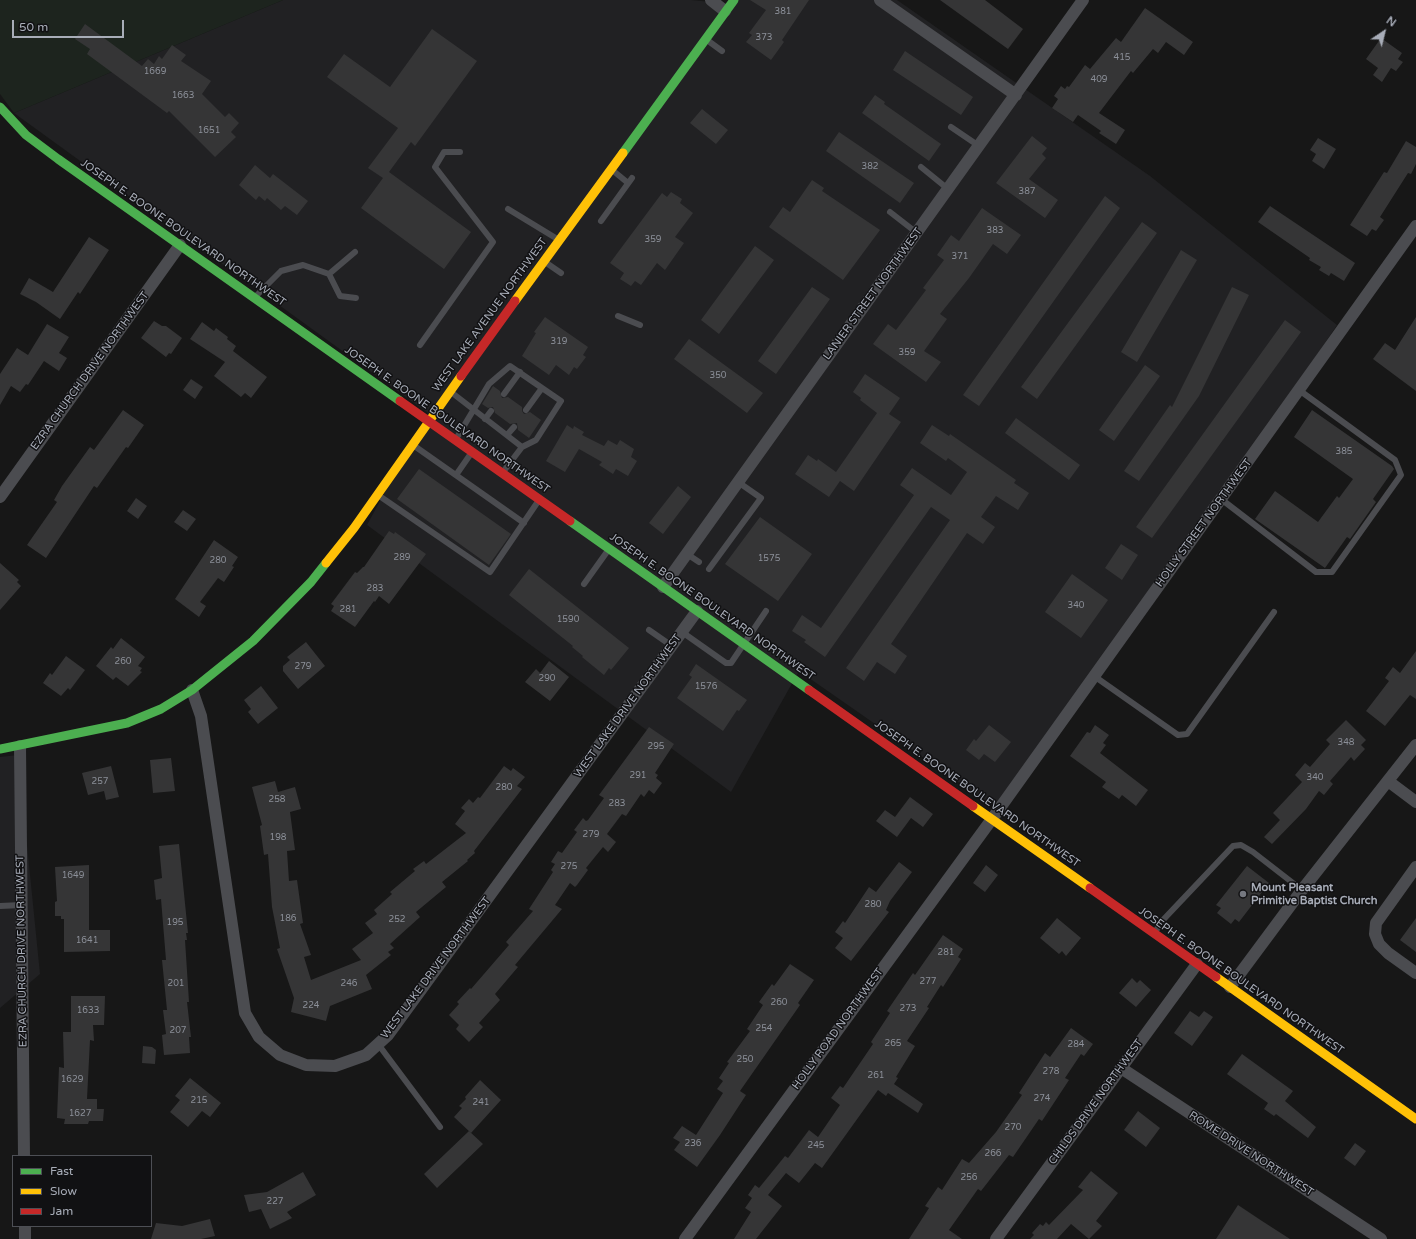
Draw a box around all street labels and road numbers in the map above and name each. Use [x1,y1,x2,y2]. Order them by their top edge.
street label: JOSEPH E. BOONE BOULEVARD NORTHWEST [78,157,288,309]
street label: LANIER STREET NORTHWEST [821,225,925,363]
street label: WEST LAKE AVENUE NORTHWEST [430,236,550,394]
street label: EZRA CHURCH DRIVE NORTHWEST [28,289,152,453]
street label: JOSEPH E. BOONE BOULEVARD NORTHWEST [342,344,552,496]
street label: HOLLY STREET NORTHWEST [1153,456,1255,590]
street label: JOSEPH E. BOONE BOULEVARD NORTHWEST [607,531,817,683]
street label: WEST LAKE DRIVE NORTHWEST [571,632,685,780]
street label: JOSEPH E. BOONE BOULEVARD NORTHWEST [872,718,1082,870]
street label: EZRA CHURCH DRIVE NORTHWEST [14,855,30,1047]
street label: WEST LAKE DRIVE NORTHWEST [378,894,494,1042]
street label: JOSEPH E. BOONE BOULEVARD NORTHWEST [1136,905,1346,1057]
street label: HOLLY ROAD NORTHWEST [790,966,886,1092]
street label: CHILDS DRIVE NORTHWEST [1046,1037,1146,1167]
street label: ROME DRIVE NORTHWEST [1186,1109,1316,1199]

